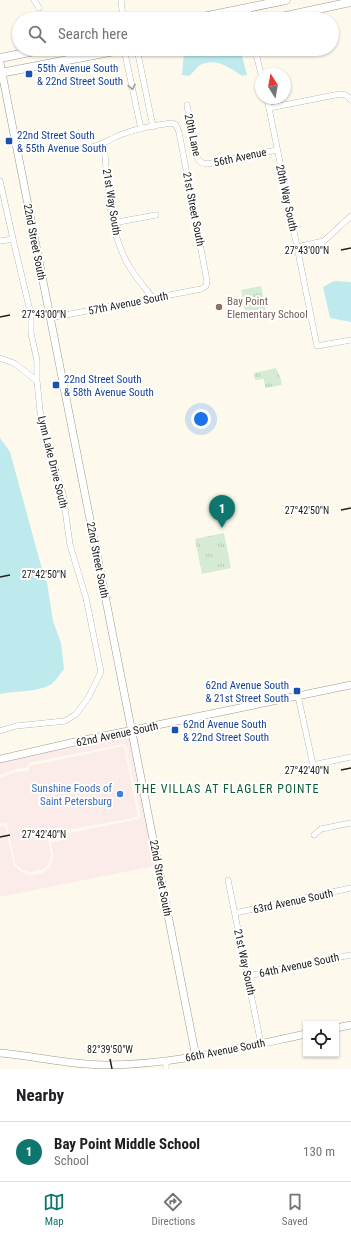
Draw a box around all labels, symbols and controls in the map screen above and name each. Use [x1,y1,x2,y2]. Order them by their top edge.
search box [12,12,339,56]
icon: search [26,23,48,45]
text: Search here [58,25,128,43]
place label: 55th Avenue South & 22nd Street South [37,62,123,88]
north arrow [255,68,291,104]
marker: 55th Avenue South & 22nd Street South [24,69,34,79]
one-way arrow [127,84,136,90]
street label: 20th Lane [182,113,203,157]
place label: 22nd Street South & 55th Avenue South [17,129,107,155]
marker: 22nd Street South & 55th Avenue South [4,136,14,146]
street label: 56th Avenue [213,146,268,169]
street label: 20th Way South [273,164,300,232]
street label: 21st Way South [100,168,123,236]
street label: 21st Street South [180,171,207,247]
street label: 22nd Street South [21,203,48,281]
text: 27°43'00"N [285,245,329,256]
street label: 57th Avenue South [87,289,169,318]
place label: Bay Point Elementary School [227,295,308,321]
marker: Bay Point Elementary School [214,302,224,312]
text: 27°43'00"N [22,309,66,320]
place label: 22nd Street South & 58th Avenue South [64,373,154,399]
marker: 22nd Street South & 58th Avenue South [51,380,61,390]
your location [191,409,211,429]
street label: Lynn Lake Drive South [35,415,70,510]
pin: 1 [209,495,235,528]
text: 27°42'50"N [285,505,329,516]
street label: 22nd Street South [84,521,111,599]
text: 27°42'50"N [22,569,66,580]
place label: 62nd Avenue South & 21st Street South [205,679,289,705]
marker: 62nd Avenue South & 21st Street South [292,686,302,696]
place label: 62nd Avenue South & 22nd Street South [183,718,269,744]
street label: 62nd Avenue South [75,719,159,750]
marker: 62nd Avenue South & 22nd Street South [170,725,180,735]
text: 27°42'40"N [285,765,329,776]
place label: Sunshine Foods of Saint Petersburg [32,782,113,808]
district label: THE VILLAS AT FLAGLER POINTE [134,782,320,796]
marker: Sunshine Foods of Saint Petersburg [115,789,125,799]
text: 27°42'40"N [22,829,66,840]
street label: 22nd Street South [147,839,174,917]
street label: 63rd Avenue South [252,887,334,916]
street label: 21st Way South [231,928,258,996]
street label: 64th Avenue South [258,951,340,980]
map controls [303,1021,339,1057]
button: locate [303,1021,339,1057]
street label: 66th Avenue South [184,1036,266,1065]
text: 82°39'50"W [87,1044,133,1055]
text: Nearby [16,1085,64,1105]
text: Bay Point Middle School [54,1135,200,1153]
text: 1 [26,1144,32,1159]
text: 130 m [303,1144,335,1159]
text: School [54,1153,89,1168]
tab: Map [43,1191,65,1228]
tab: Directions [151,1191,195,1228]
tab: Saved [282,1191,308,1228]

